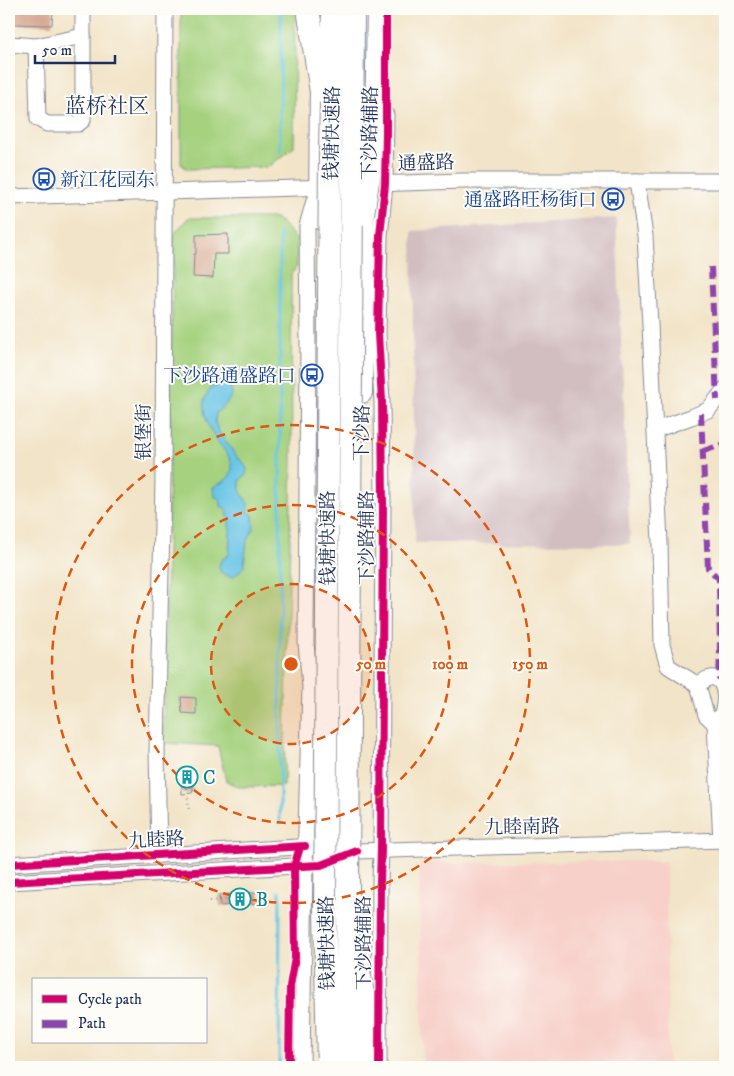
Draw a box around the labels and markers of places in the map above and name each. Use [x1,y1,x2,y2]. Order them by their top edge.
bus stop icon: 新江花园东 [32,167,56,191]
place label: 新江花园东 [60,169,155,192]
bus stop icon: 通盛路旺杨街口 [601,187,625,211]
place label: 通盛路旺杨街口 [464,189,597,212]
bus stop icon: 下沙路通盛路口 [300,363,324,387]
place label: 下沙路通盛路口 [163,365,296,388]
centre of rings [282,655,300,673]
building icon: C [175,765,199,789]
place label: C [203,767,216,790]
building icon: B [228,887,252,911]
place label: B [256,889,268,912]

